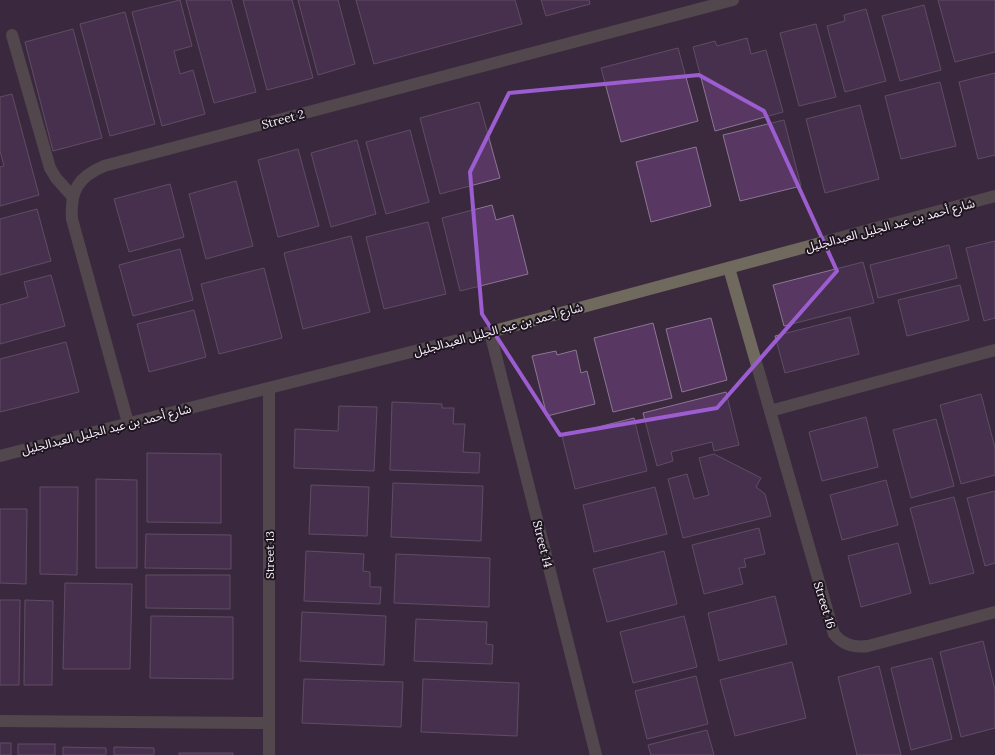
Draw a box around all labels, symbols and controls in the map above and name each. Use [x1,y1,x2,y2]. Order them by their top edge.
street label: Street 2 [260,106,306,132]
street label: شارع أحمد بن عبد الجليل العبدالجليل [804,195,977,257]
street label: شارع أحمد بن عبد الجليل العبدالجليل [412,299,585,361]
street label: شارع أحمد بن عبد الجليل العبدالجليل [20,401,193,459]
street label: Street 14 [530,519,556,570]
street label: Street 13 [262,531,277,579]
street label: Street 16 [811,580,839,630]

